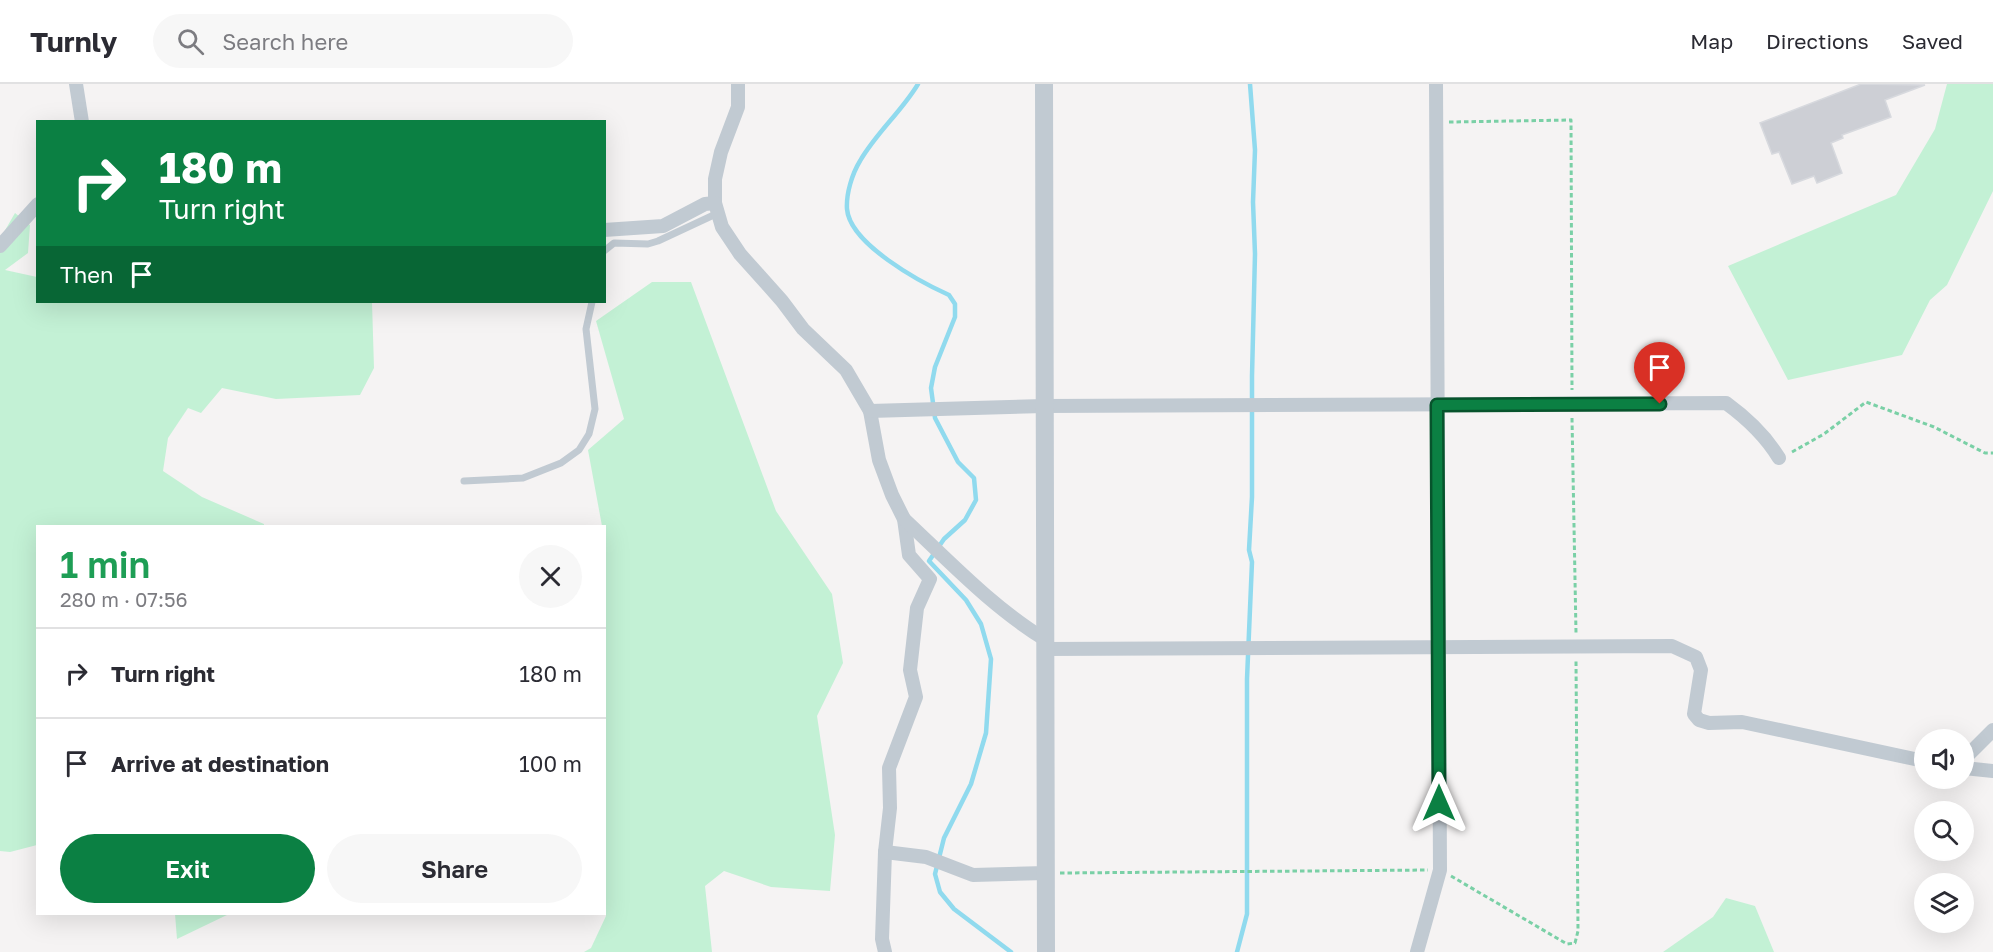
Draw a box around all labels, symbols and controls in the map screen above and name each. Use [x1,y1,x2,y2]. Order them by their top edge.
search box [153,14,573,68]
text: Turnly [30,25,117,58]
icon: search [174,25,207,58]
text: Search here [222,28,348,55]
text: Map [1690,28,1733,54]
text: Directions [1766,28,1869,54]
text: Saved [1902,28,1963,54]
text: 180 m [159,142,282,192]
icon: right [60,144,138,222]
text: Turn right [159,193,285,225]
icon: arrive [125,258,158,291]
text: Then [60,261,113,288]
pin [1634,342,1685,404]
icon: arrive [1643,351,1676,384]
text: 1 min [60,543,150,586]
button: close [519,545,582,608]
text: 280 m · 07:56 [60,587,188,611]
icon: right [60,657,93,690]
text: Turn right [111,660,215,687]
text: 180 m [519,660,582,687]
map controls [1914,729,1974,933]
button: sound [1914,729,1974,789]
icon: arrive [60,747,93,780]
text: Arrive at destination [111,750,329,777]
text: 100 m [519,750,582,777]
position arrow [1407,771,1471,835]
button: search [1914,801,1974,861]
button: Exit [60,834,315,903]
button: Share [327,834,582,903]
button: layers [1914,873,1974,933]

